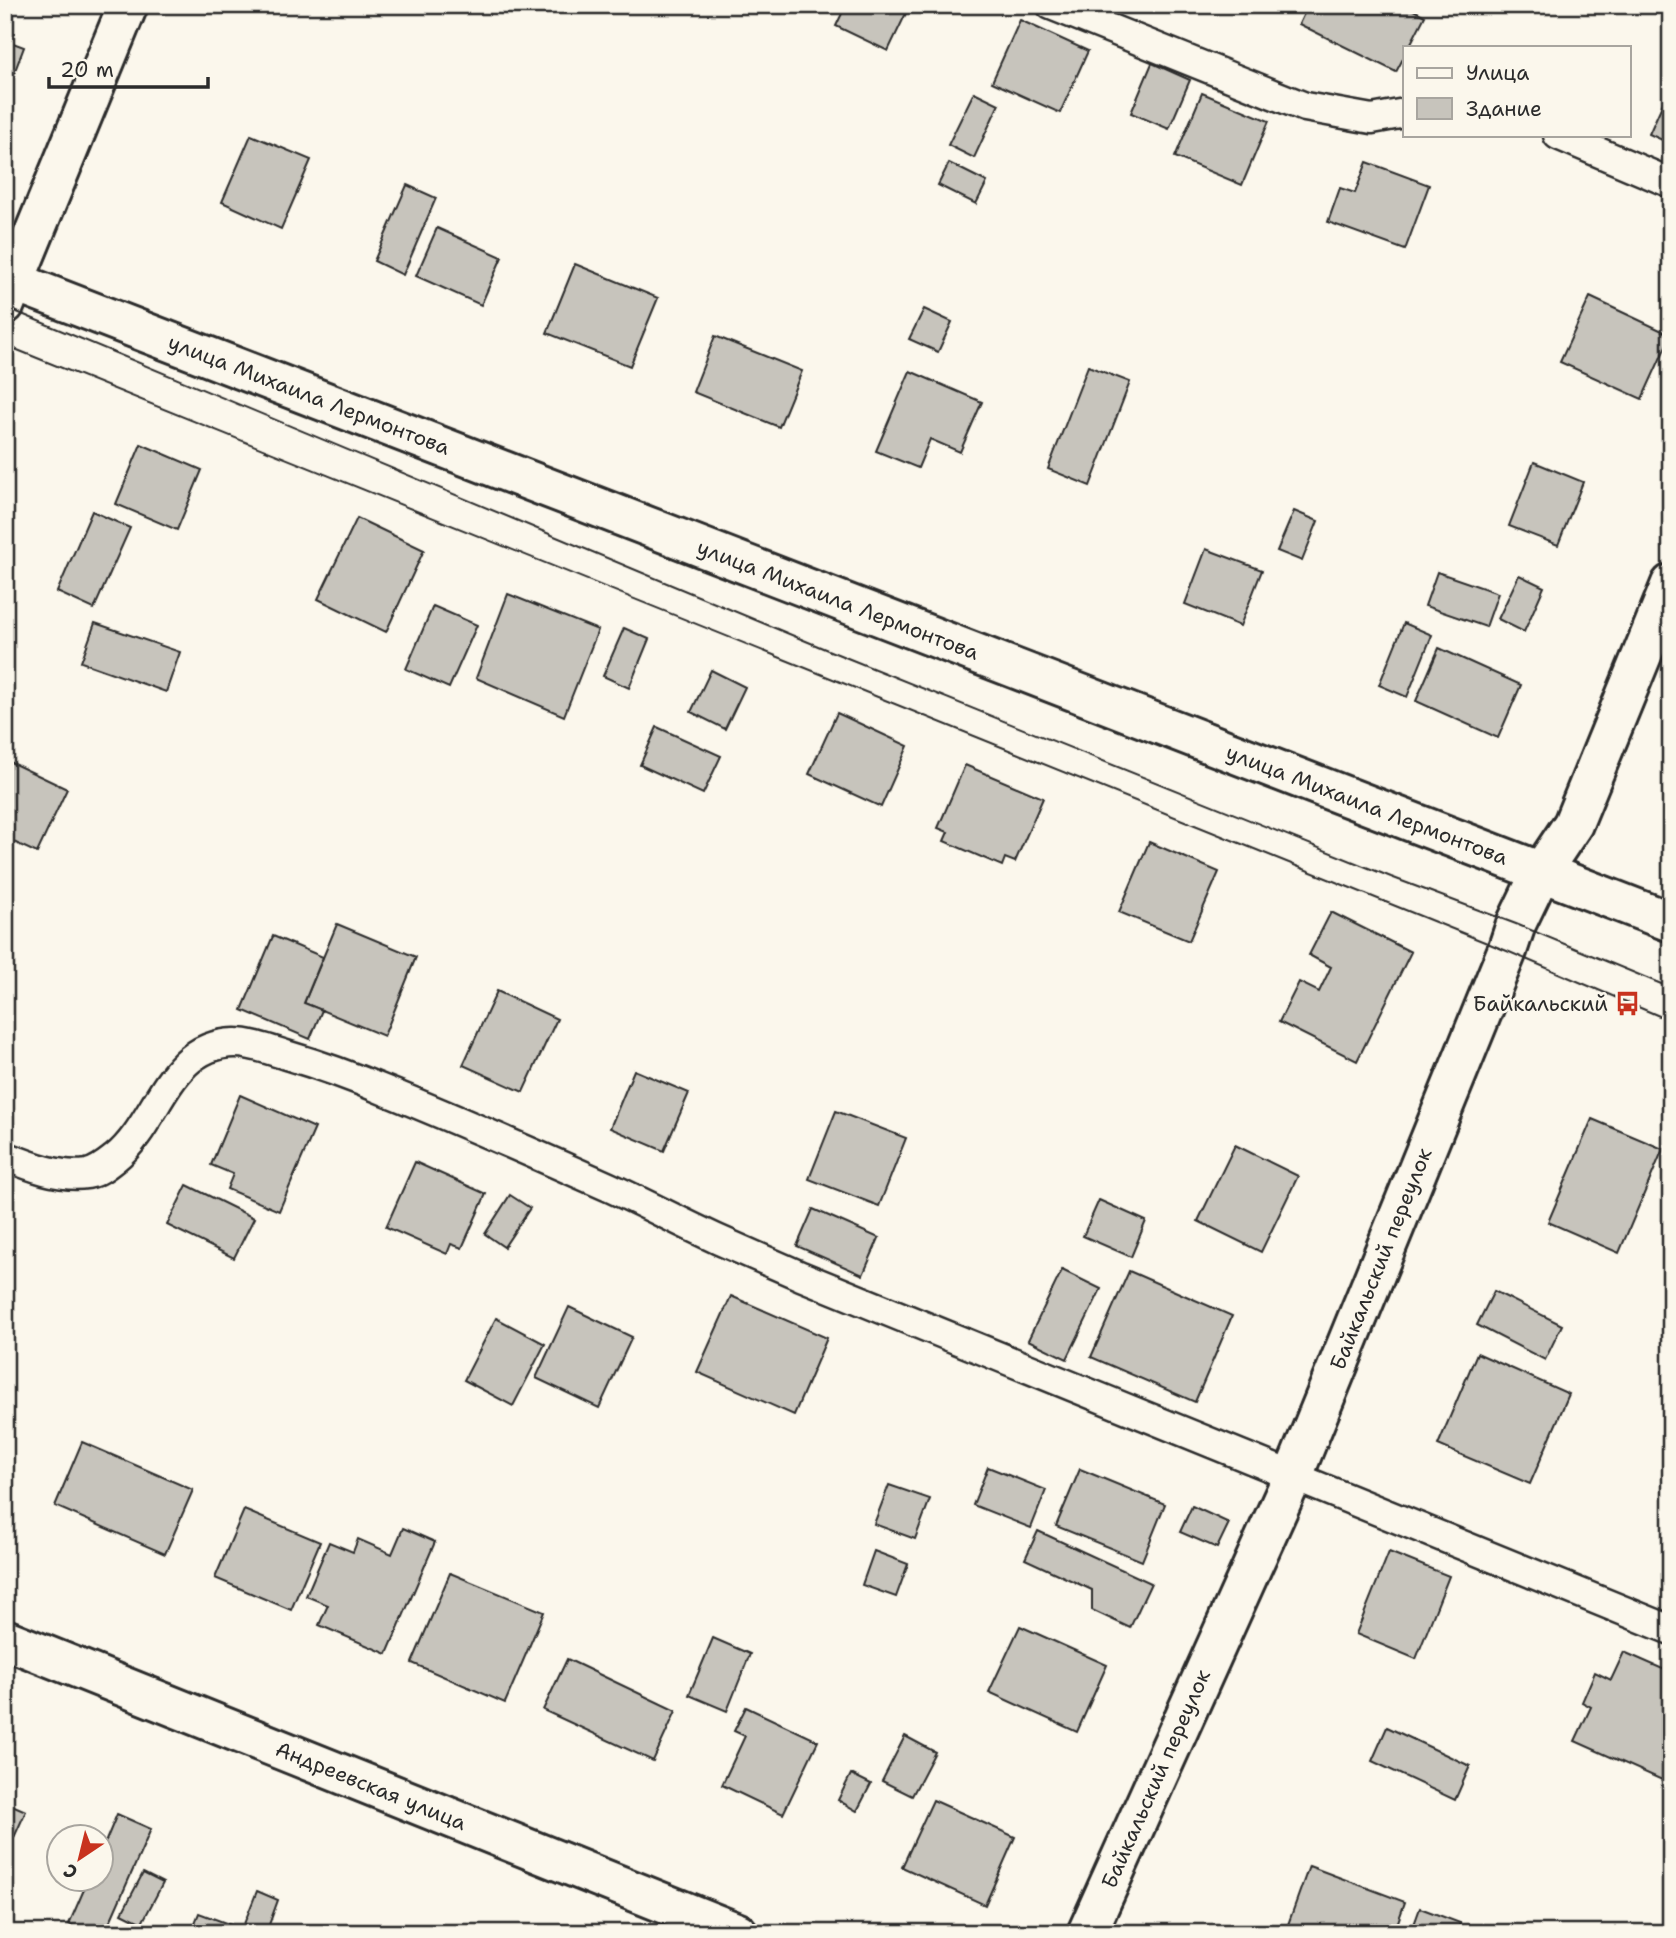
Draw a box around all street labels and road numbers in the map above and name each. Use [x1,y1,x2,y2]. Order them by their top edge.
street label: улица Михаила Лермонтова [164,328,454,462]
street label: улица Михаила Лермонтова [693,533,983,667]
street label: улица Михаила Лермонтова [1222,738,1512,872]
street label: Байкальский переулок [1324,1144,1438,1374]
street label: Байкальский переулок [1095,1665,1217,1893]
street label: Андреевская улица [271,1735,471,1837]

